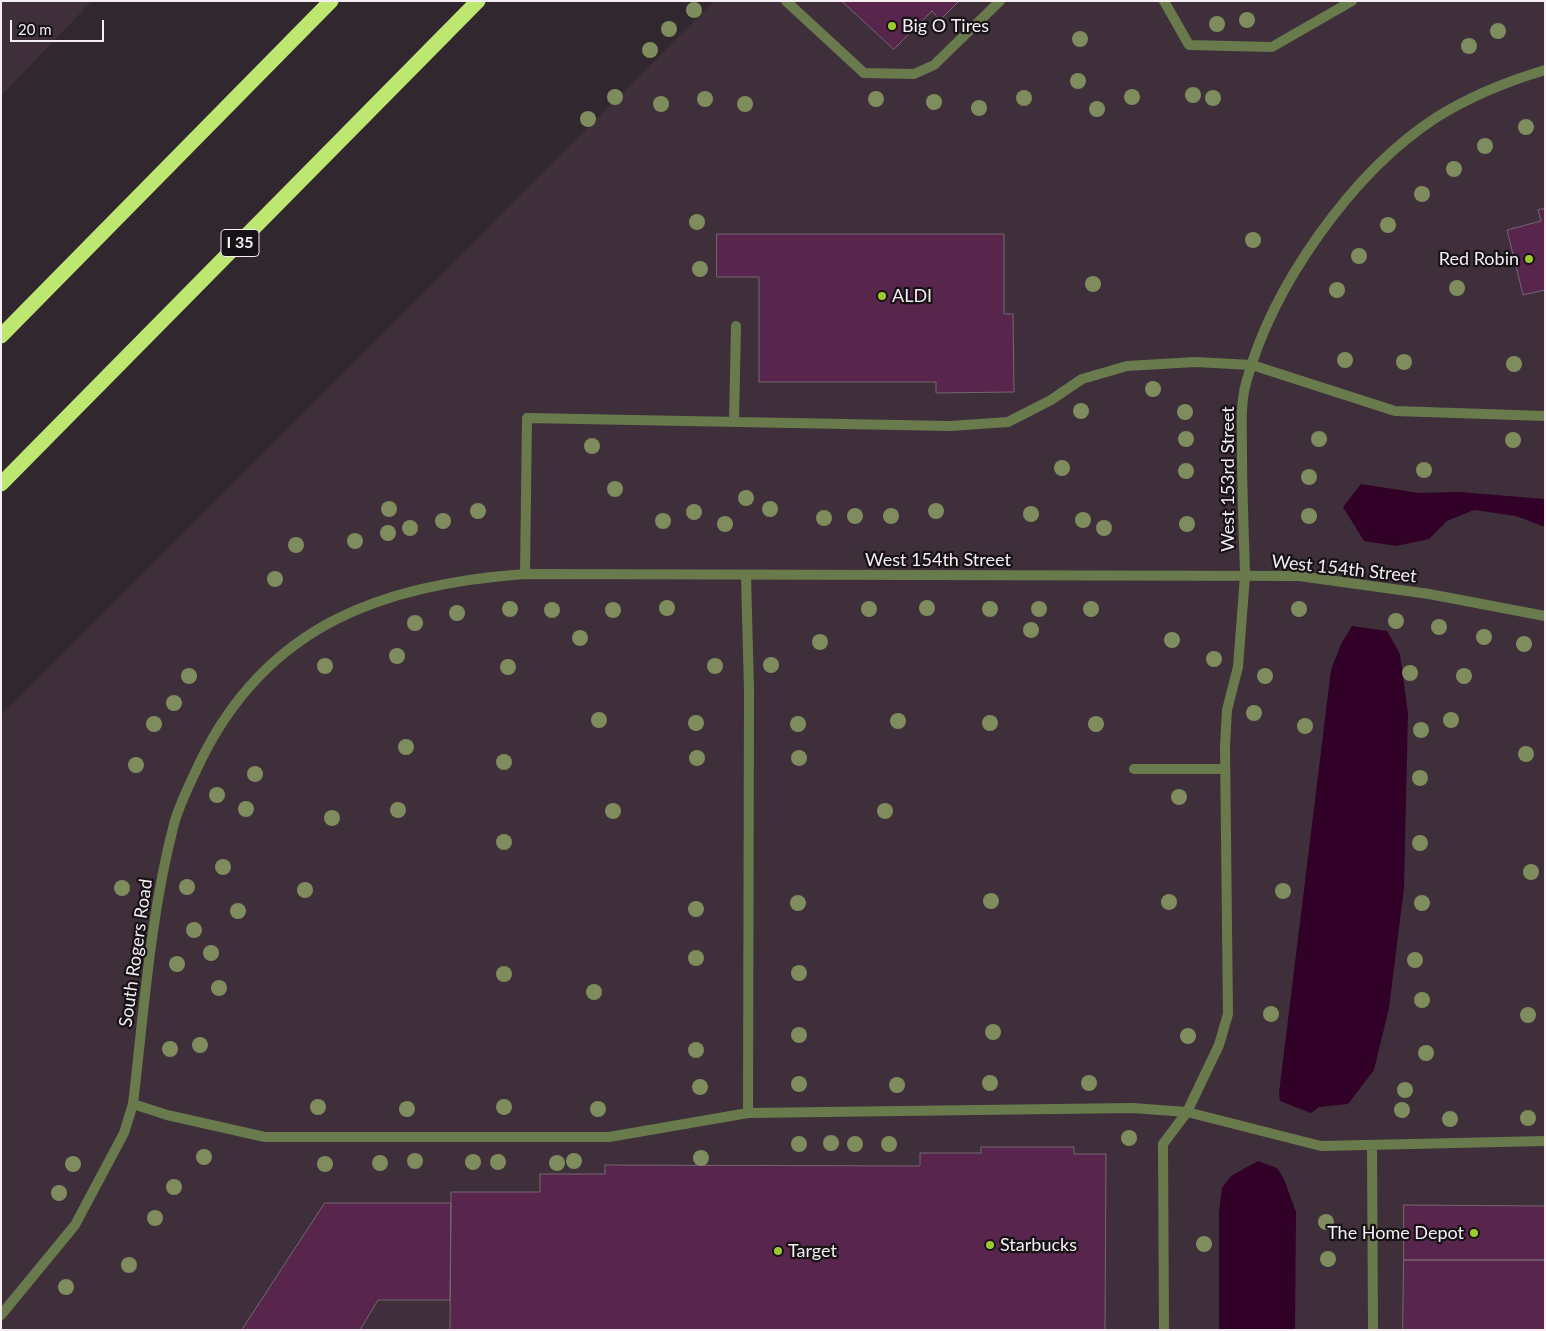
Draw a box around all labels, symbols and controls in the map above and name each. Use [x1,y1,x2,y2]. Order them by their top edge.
scale bar [12,10,106,42]
place label: Big O Tires [902,15,989,37]
text: 20 m [18,20,52,38]
marker: Big O Tires [886,20,898,32]
road number: I 35 [221,230,259,256]
place label: Red Robin [1439,248,1519,270]
marker: Red Robin [1523,253,1535,265]
place label: ALDI [892,285,932,307]
marker: ALDI [876,290,888,302]
street label: West 153rd Street [1217,406,1239,552]
street label: West 154th Street [865,549,1011,571]
street label: West 154th Street [1270,551,1418,587]
street label: South Rogers Road [115,877,157,1029]
place label: The Home Depot [1327,1222,1464,1244]
marker: The Home Depot [1468,1227,1480,1239]
place label: Starbucks [1000,1234,1077,1256]
marker: Starbucks [984,1239,996,1251]
place label: Target [788,1240,837,1262]
marker: Target [772,1245,784,1257]

